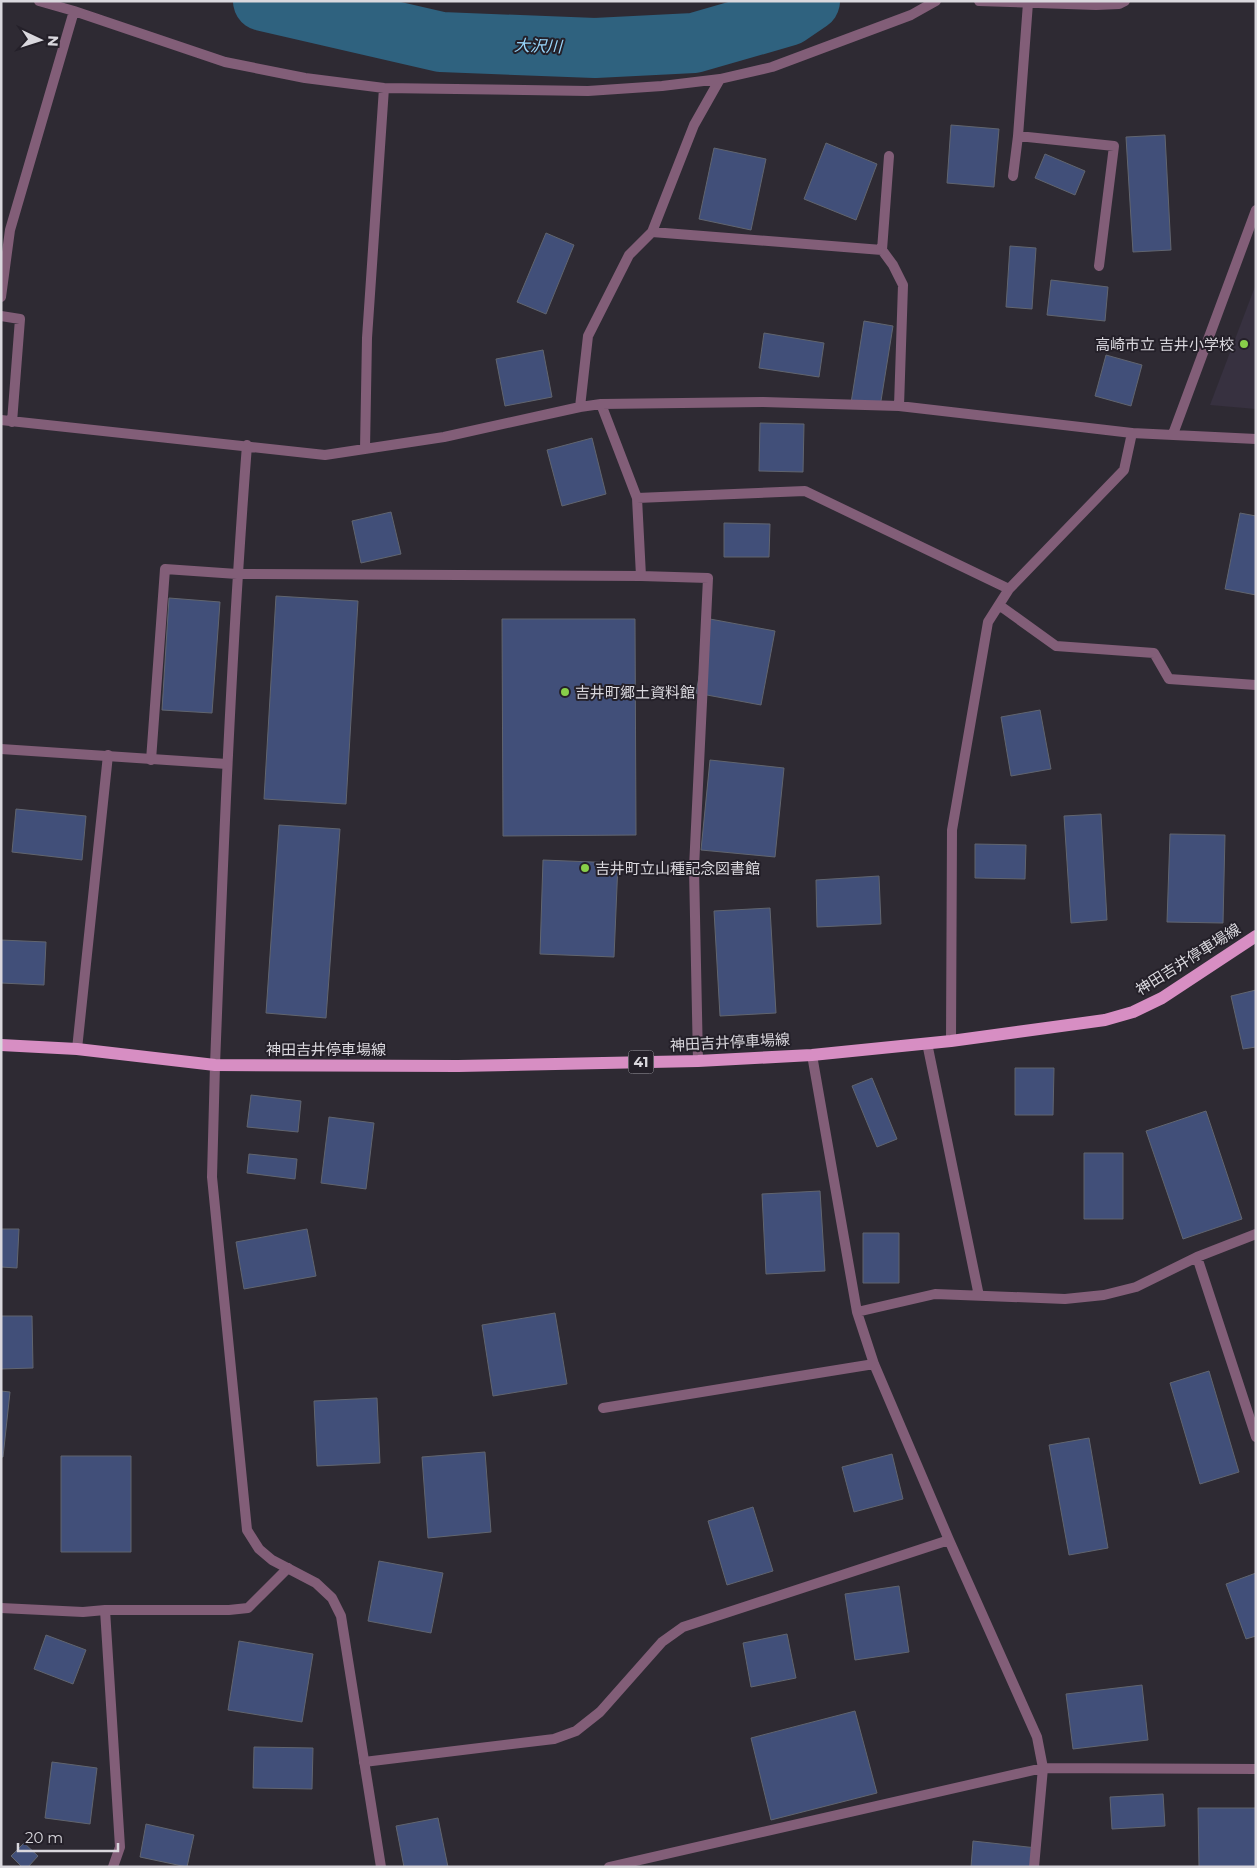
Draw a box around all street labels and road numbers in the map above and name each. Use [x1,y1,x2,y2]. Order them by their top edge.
street label: 神田吉井停車場線 [1132,919,1244,999]
street label: 神田吉井停車場線 [670,1029,790,1055]
street label: 神田吉井停車場線 [266,1040,386,1059]
road number: 41 [628,1050,654,1074]

